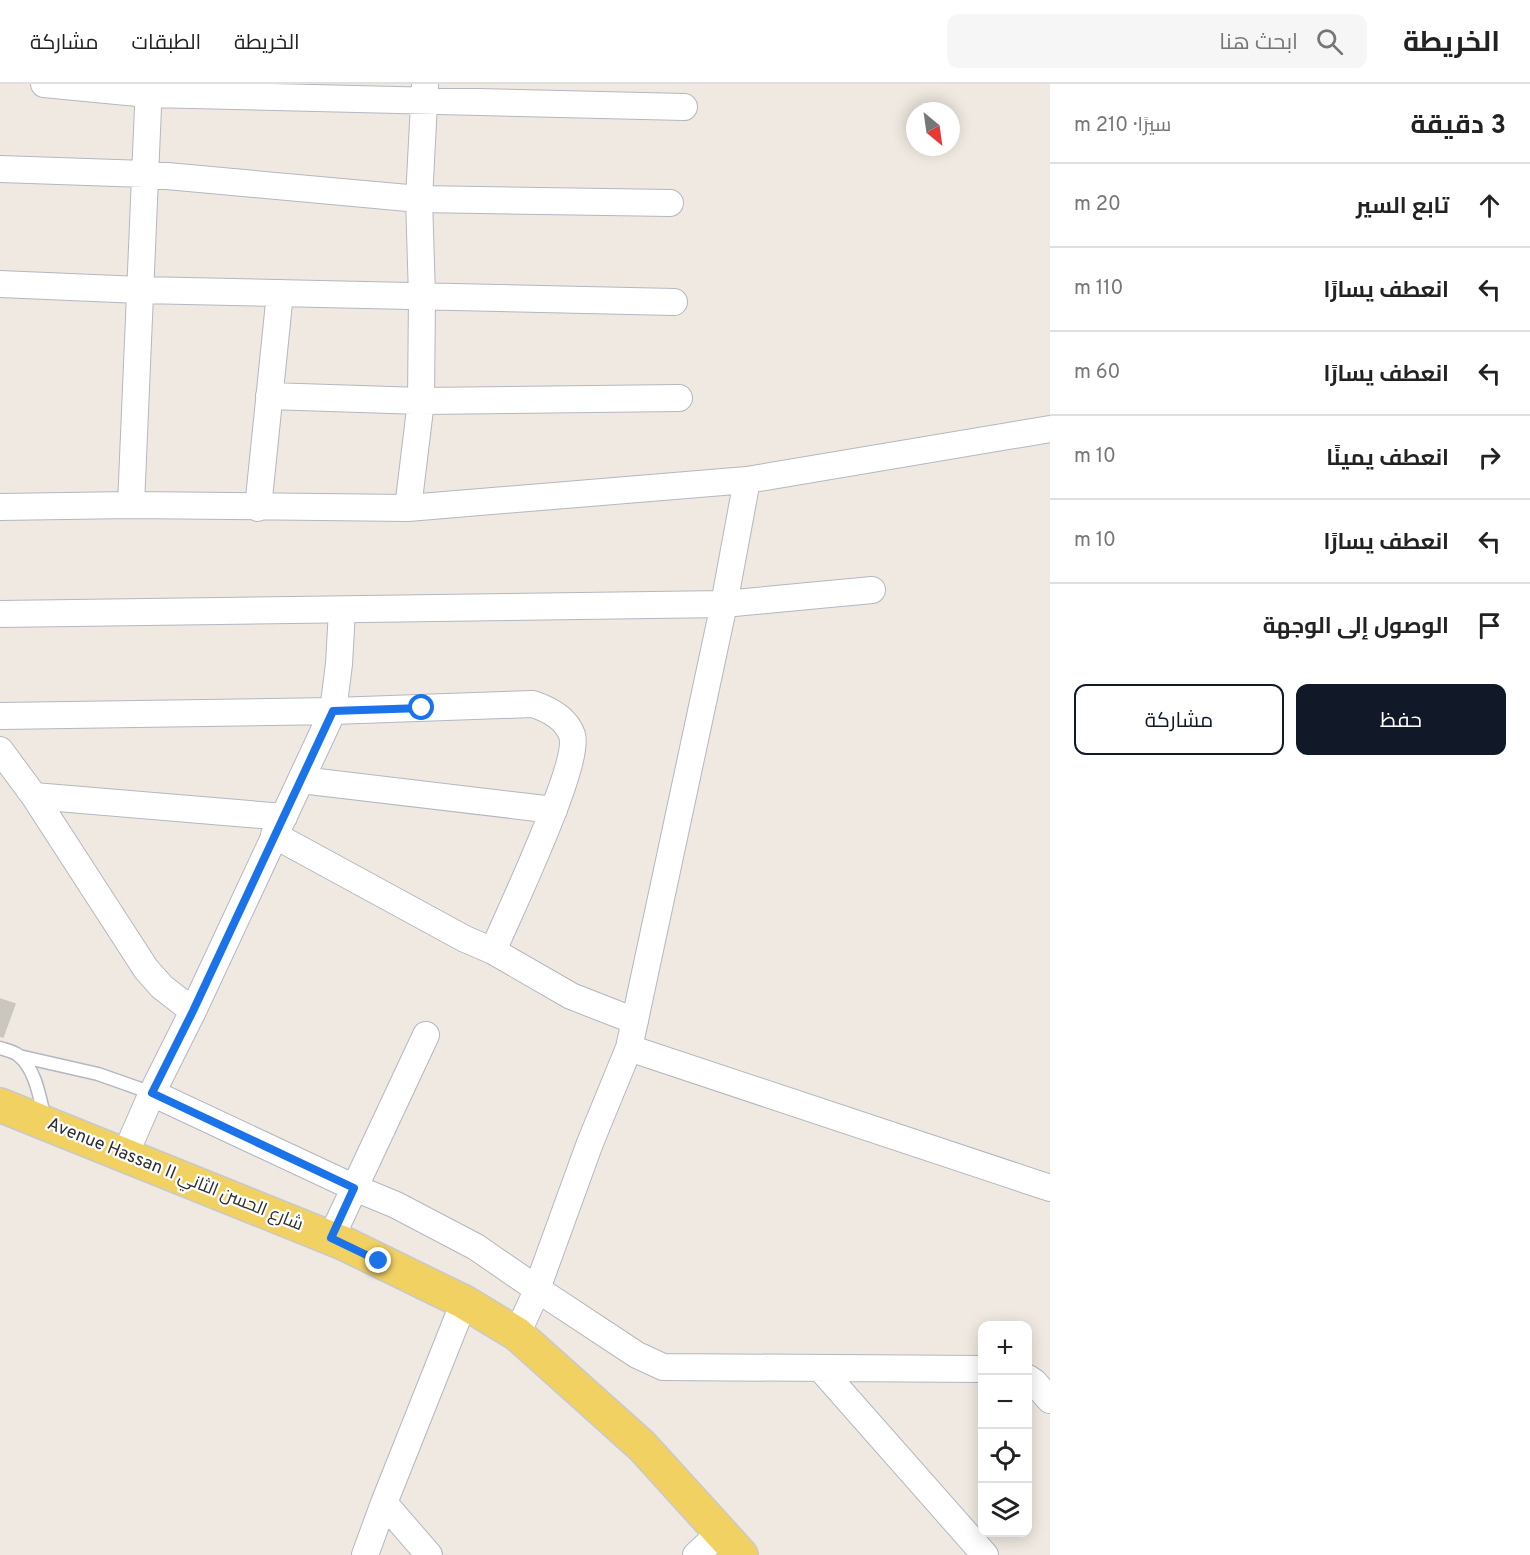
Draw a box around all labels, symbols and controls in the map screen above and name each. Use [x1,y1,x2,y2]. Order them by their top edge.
search box [947,14,1367,68]
icon: search [1313,25,1346,58]
text: الخريطة [1403,26,1500,62]
text: مشاركة [30,30,99,57]
text: الطبقات [132,30,201,57]
text: الخريطة [234,30,300,57]
text: ابحث هنا [1219,30,1298,57]
north arrow [906,102,960,156]
text: 3 دقيقة [1410,110,1506,143]
text: سيرًا · 210 m [1074,113,1171,139]
icon: ahead [1473,189,1506,222]
text: 20 m [1074,192,1121,218]
text: تابع السير [1356,194,1449,221]
icon: left [1473,273,1506,306]
text: 110 m [1074,276,1123,302]
text: انعطف يسارًا [1324,278,1449,305]
icon: left [1473,357,1506,390]
text: 60 m [1074,360,1120,386]
text: انعطف يسارًا [1324,362,1449,389]
icon: right [1473,441,1506,474]
text: 10 m [1074,444,1116,470]
text: انعطف يمينًا [1326,446,1449,473]
icon: left [1473,525,1506,558]
text: 10 m [1074,528,1116,554]
text: انعطف يسارًا [1324,530,1449,557]
icon: arrive [1473,609,1506,642]
text: الوصول إلى الوجهة [1263,614,1449,641]
button: مشاركة [1074,684,1284,755]
button: حفظ [1296,684,1506,755]
route start [408,694,434,720]
street label: Avenue Hassan II شارع الحسن الثاني [43,1113,306,1238]
route end [365,1247,391,1273]
map controls [978,1321,1032,1537]
button: + [978,1321,1032,1375]
button: − [978,1375,1032,1429]
button: locate [978,1429,1032,1483]
button: layers [978,1483,1032,1537]

